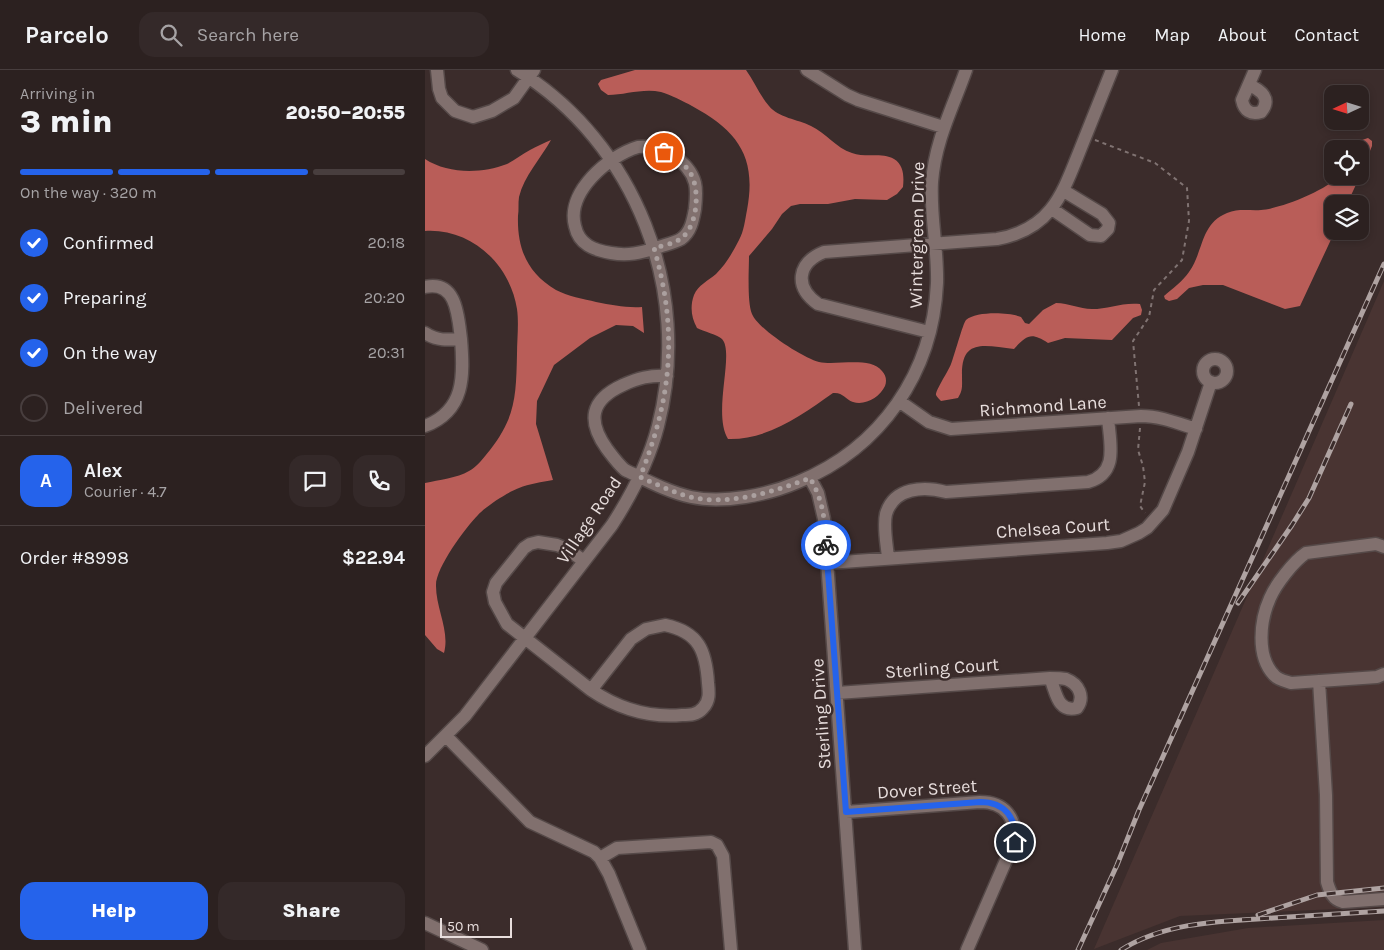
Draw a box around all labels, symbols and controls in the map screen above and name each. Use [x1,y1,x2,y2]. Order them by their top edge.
search box [139,12,489,57]
text: Parcelo [25,21,109,49]
icon: search [157,21,185,49]
text: Search here [197,24,299,46]
text: Home [1078,24,1126,46]
text: Map [1154,24,1190,46]
text: About [1218,24,1267,46]
text: Contact [1295,24,1359,46]
text: Arriving in [20,84,95,103]
north arrow [1324,85,1369,130]
map controls [1324,85,1369,240]
text: 20:50–20:55 [286,102,405,124]
text: 3 min [20,103,113,140]
pin [643,131,685,173]
icon: bag [650,138,678,166]
button: locate [1324,140,1369,185]
street label: Wintergreen Drive [905,161,929,309]
text: On the way · 320 m [20,183,157,202]
button: layers [1324,195,1369,240]
icon: check [20,229,48,257]
text: Confirmed [63,232,154,254]
text: 20:18 [367,233,405,252]
icon: check [20,284,48,312]
text: Preparing [63,287,146,309]
text: 20:20 [364,288,405,307]
icon: check [20,339,48,367]
text: On the way [63,342,157,364]
text: 20:31 [368,343,405,362]
street label: Richmond Lane [979,391,1107,421]
text: Delivered [63,397,143,419]
button: chat [289,455,341,507]
button: phone [353,455,405,507]
text: Alex [84,460,122,482]
text: A [40,470,52,492]
street label: Village Road [552,472,626,568]
text: Courier · 4.7 [84,482,167,501]
street label: Chelsea Court [995,513,1111,543]
courier [801,520,851,570]
icon: bike [812,531,840,559]
text: Order #8998 [20,547,129,569]
text: $22.94 [342,547,405,569]
street label: Sterling Court [884,653,1000,683]
street label: Sterling Drive [806,658,836,770]
street label: Dover Street [876,775,978,803]
pin [994,821,1036,863]
icon: home [1001,828,1029,856]
button: Help [20,882,208,940]
button: Share [218,882,405,940]
scale bar [440,915,513,938]
text: 50 m [447,918,480,935]

